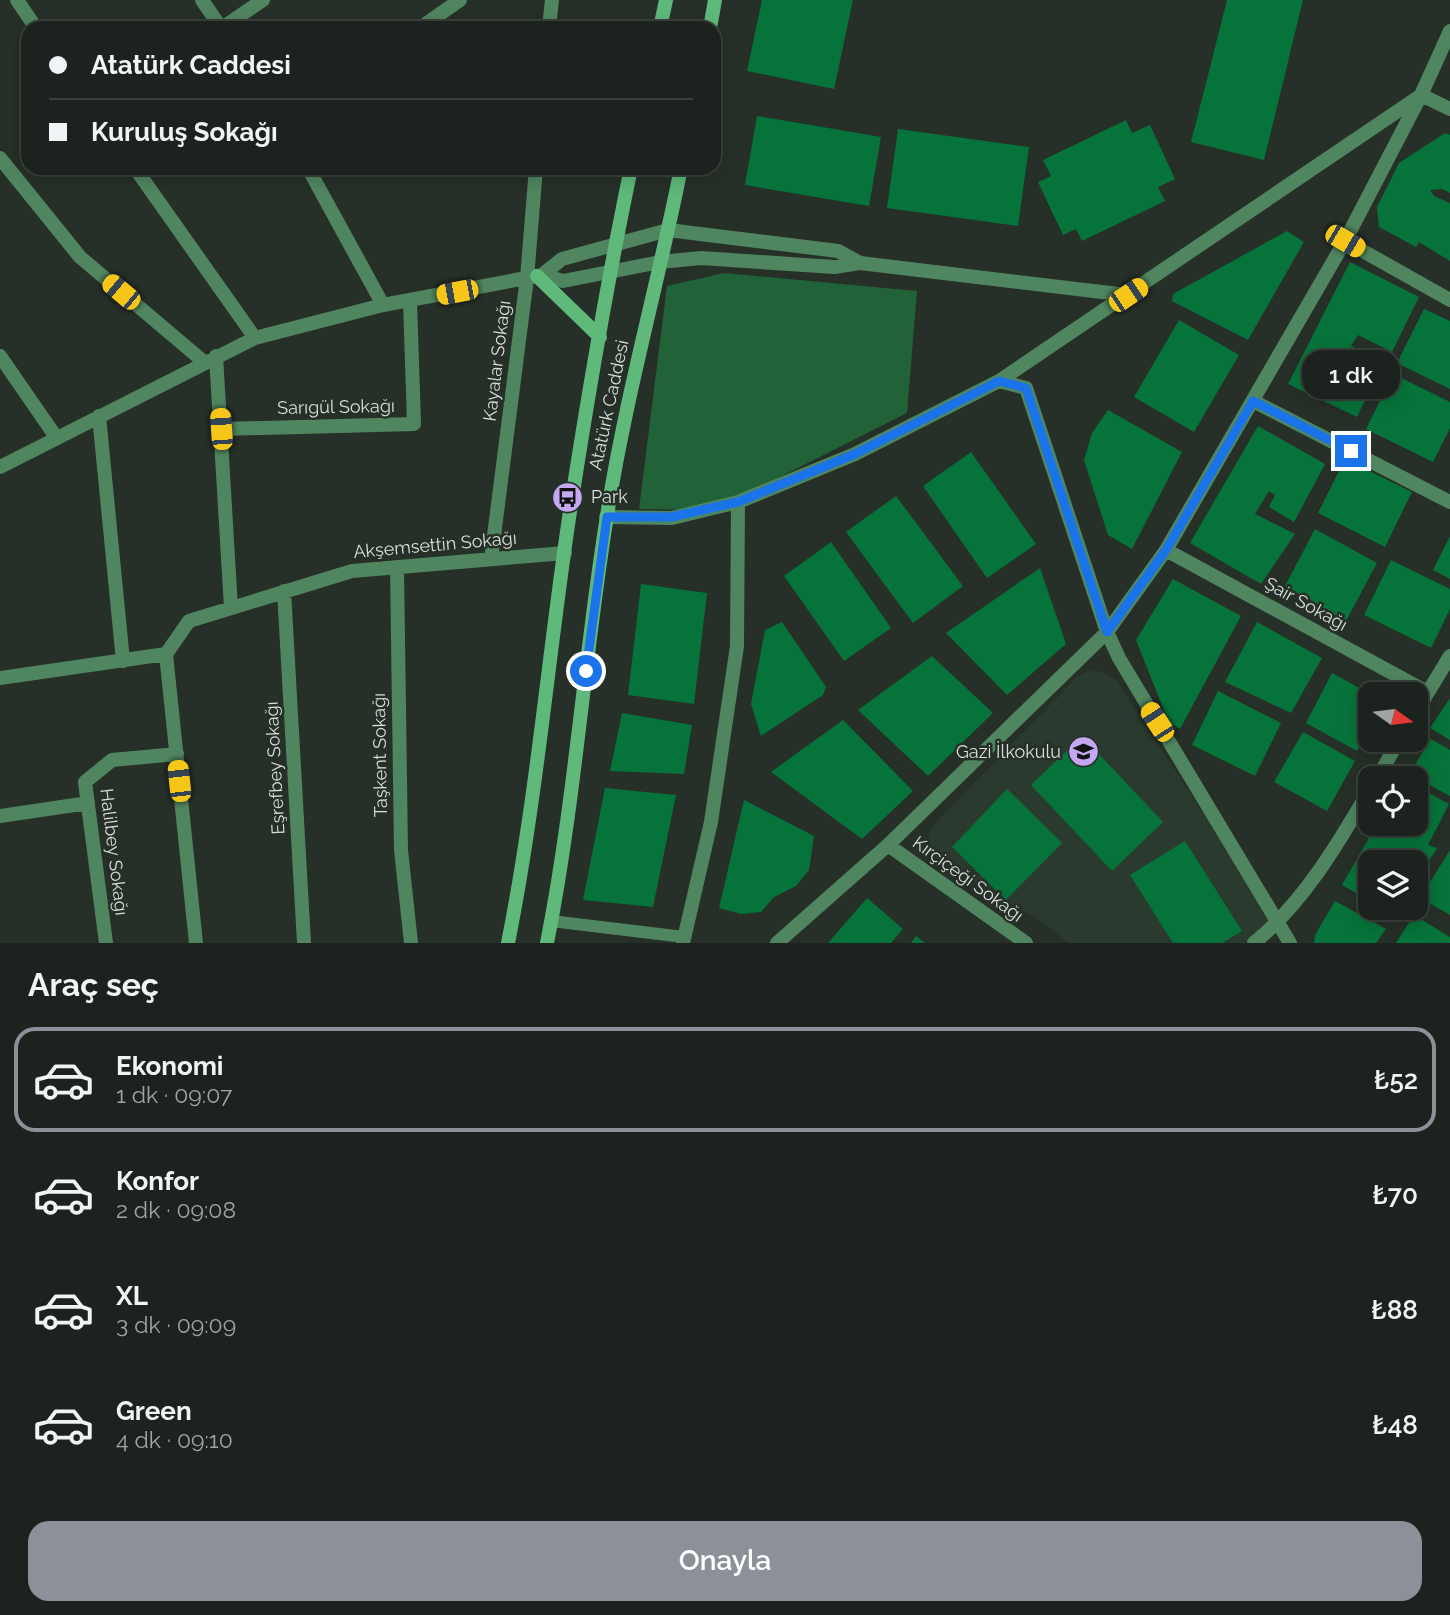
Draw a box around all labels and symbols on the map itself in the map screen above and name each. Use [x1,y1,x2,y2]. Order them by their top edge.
car [1322,221,1369,261]
car [99,270,144,314]
car [1105,275,1152,315]
car [435,278,480,306]
street label: Kayalar Sokağı [479,299,514,423]
street label: Atatürk Caddesi [584,338,633,472]
callout: 1 dk [1302,350,1400,398]
street label: Sarıgül Sokağı [277,395,395,418]
car [210,407,233,451]
route end [1335,435,1367,467]
bus stop icon: Park [551,480,585,514]
place label: Park [591,486,628,507]
street label: Akşemsettin Sokağı [352,527,517,562]
street label: Şair Sokağı [1261,572,1351,635]
route start [570,655,602,687]
north arrow [1358,682,1428,752]
street label: Taşkent Sokağı [368,693,391,817]
car [1137,699,1178,745]
street label: Eşrefbey Sokağı [261,701,288,835]
school or university icon: Gazi İlkokulu [1067,735,1101,769]
place label: Gazi İlkokulu [956,741,1061,762]
car [167,759,192,803]
street label: Halilbey Sokağı [96,787,133,917]
street label: Kırçiçeği Sokağı [909,832,1028,926]

